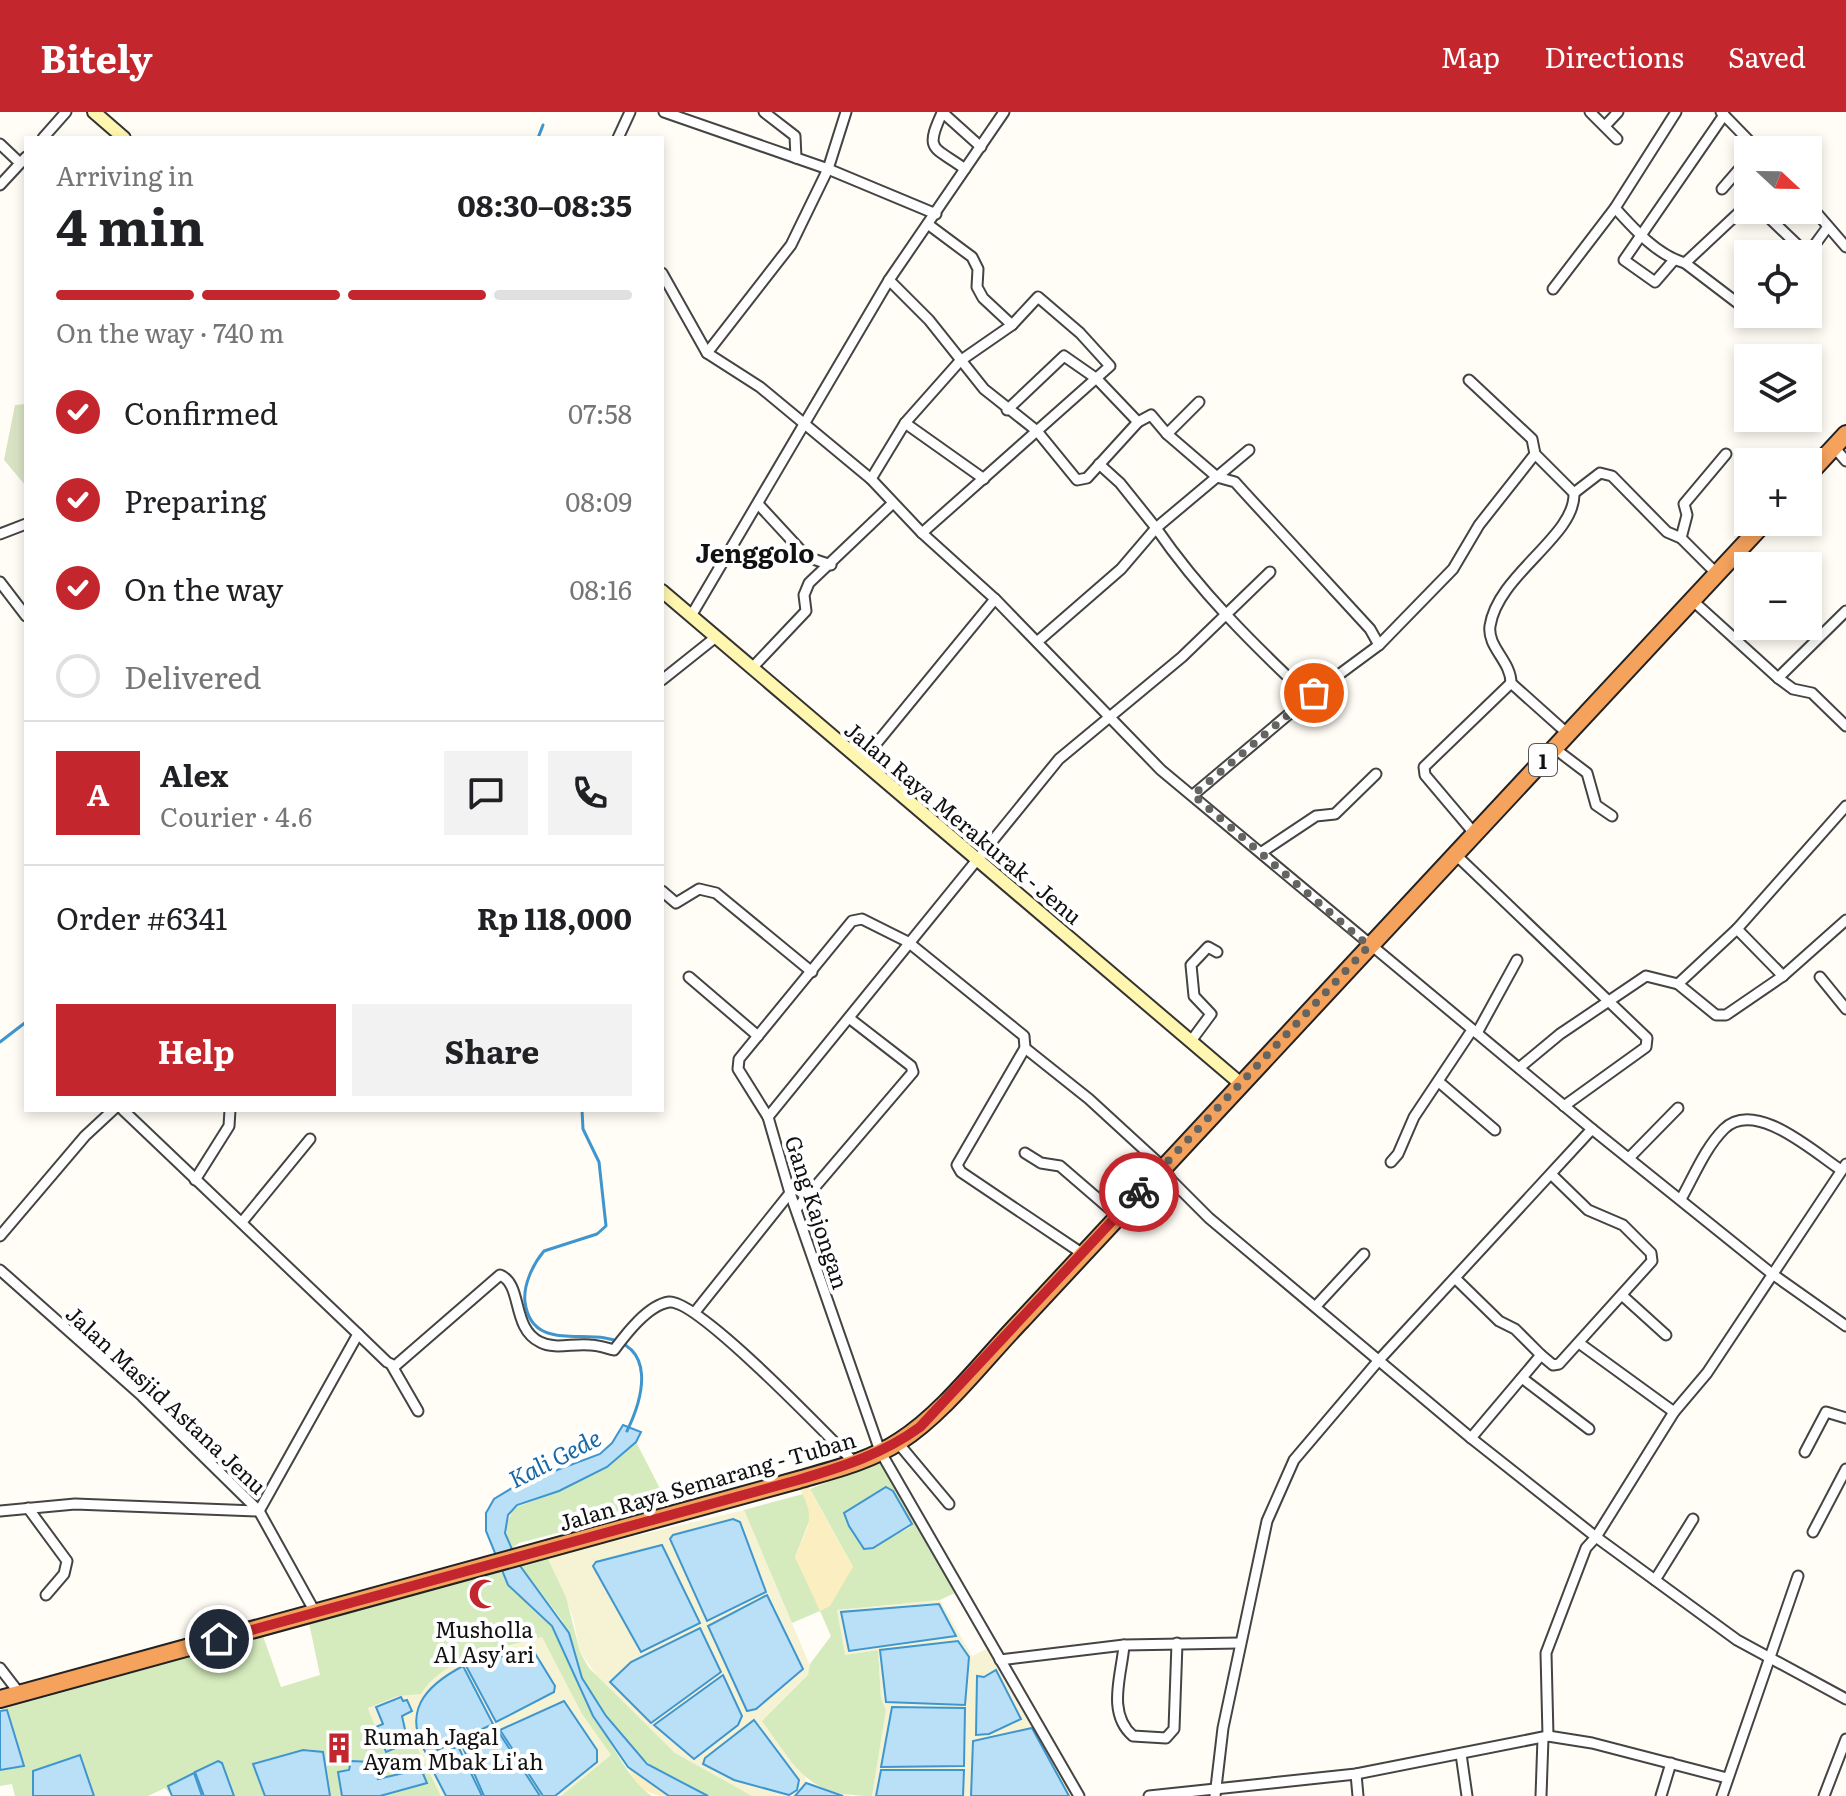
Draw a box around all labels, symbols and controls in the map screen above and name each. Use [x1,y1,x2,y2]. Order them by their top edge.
text: Bitely [40,28,153,85]
text: Map [1441,35,1500,77]
text: Directions [1544,35,1684,77]
text: Saved [1728,35,1806,77]
north arrow [1734,136,1822,224]
map controls [1734,136,1822,640]
text: Arriving in [56,155,194,194]
text: 08:30–08:35 [457,182,632,226]
text: 4 min [56,185,205,262]
button: locate [1734,240,1822,328]
text: On the way · 740 m [56,312,284,351]
button: layers [1734,344,1822,432]
icon: check [56,390,100,434]
text: Confirmed [124,390,278,434]
text: 07:58 [568,393,632,432]
button: + [1734,448,1822,536]
icon: check [56,478,100,522]
text: Preparing [124,478,266,522]
text: 08:09 [565,481,632,520]
district label: Jenggolo [695,532,815,571]
button: − [1734,552,1822,640]
icon: check [56,566,100,610]
text: On the way [124,566,283,610]
text: 08:16 [569,569,632,608]
text: Delivered [124,654,261,698]
pin [1280,659,1348,727]
icon: bag [1292,671,1336,715]
street label: Jalan Raya Merakurak - Jenu [838,713,1090,931]
road number: 1 [1529,744,1557,776]
button: chat [444,751,528,835]
button: phone [548,751,632,835]
text: Alex [160,752,228,796]
text: A [87,771,109,815]
text: Courier · 4.6 [160,796,312,835]
text: Order #6341 [56,895,227,939]
text: Rp 118,000 [477,895,632,939]
button: Help [56,1004,336,1096]
button: Share [352,1004,632,1096]
street label: Gang Kajongan [778,1131,858,1293]
courier [1099,1152,1179,1232]
icon: bike [1117,1170,1161,1214]
street label: Jalan Masjid Astana Jenu [59,1297,275,1501]
water label: Kali Gede [502,1419,606,1495]
street label: Jalan Raya Semarang - Tuban [555,1422,859,1538]
mosque icon: Musholla Al Asy'ari [467,1577,501,1611]
pin [185,1605,253,1673]
place label: Musholla Al Asy'ari [434,1612,534,1670]
icon: home [197,1617,241,1661]
place label: Rumah Jagal Ayam Mbak Li'ah [363,1719,544,1777]
building icon: Rumah Jagal Ayam Mbak Li'ah [322,1731,356,1765]

